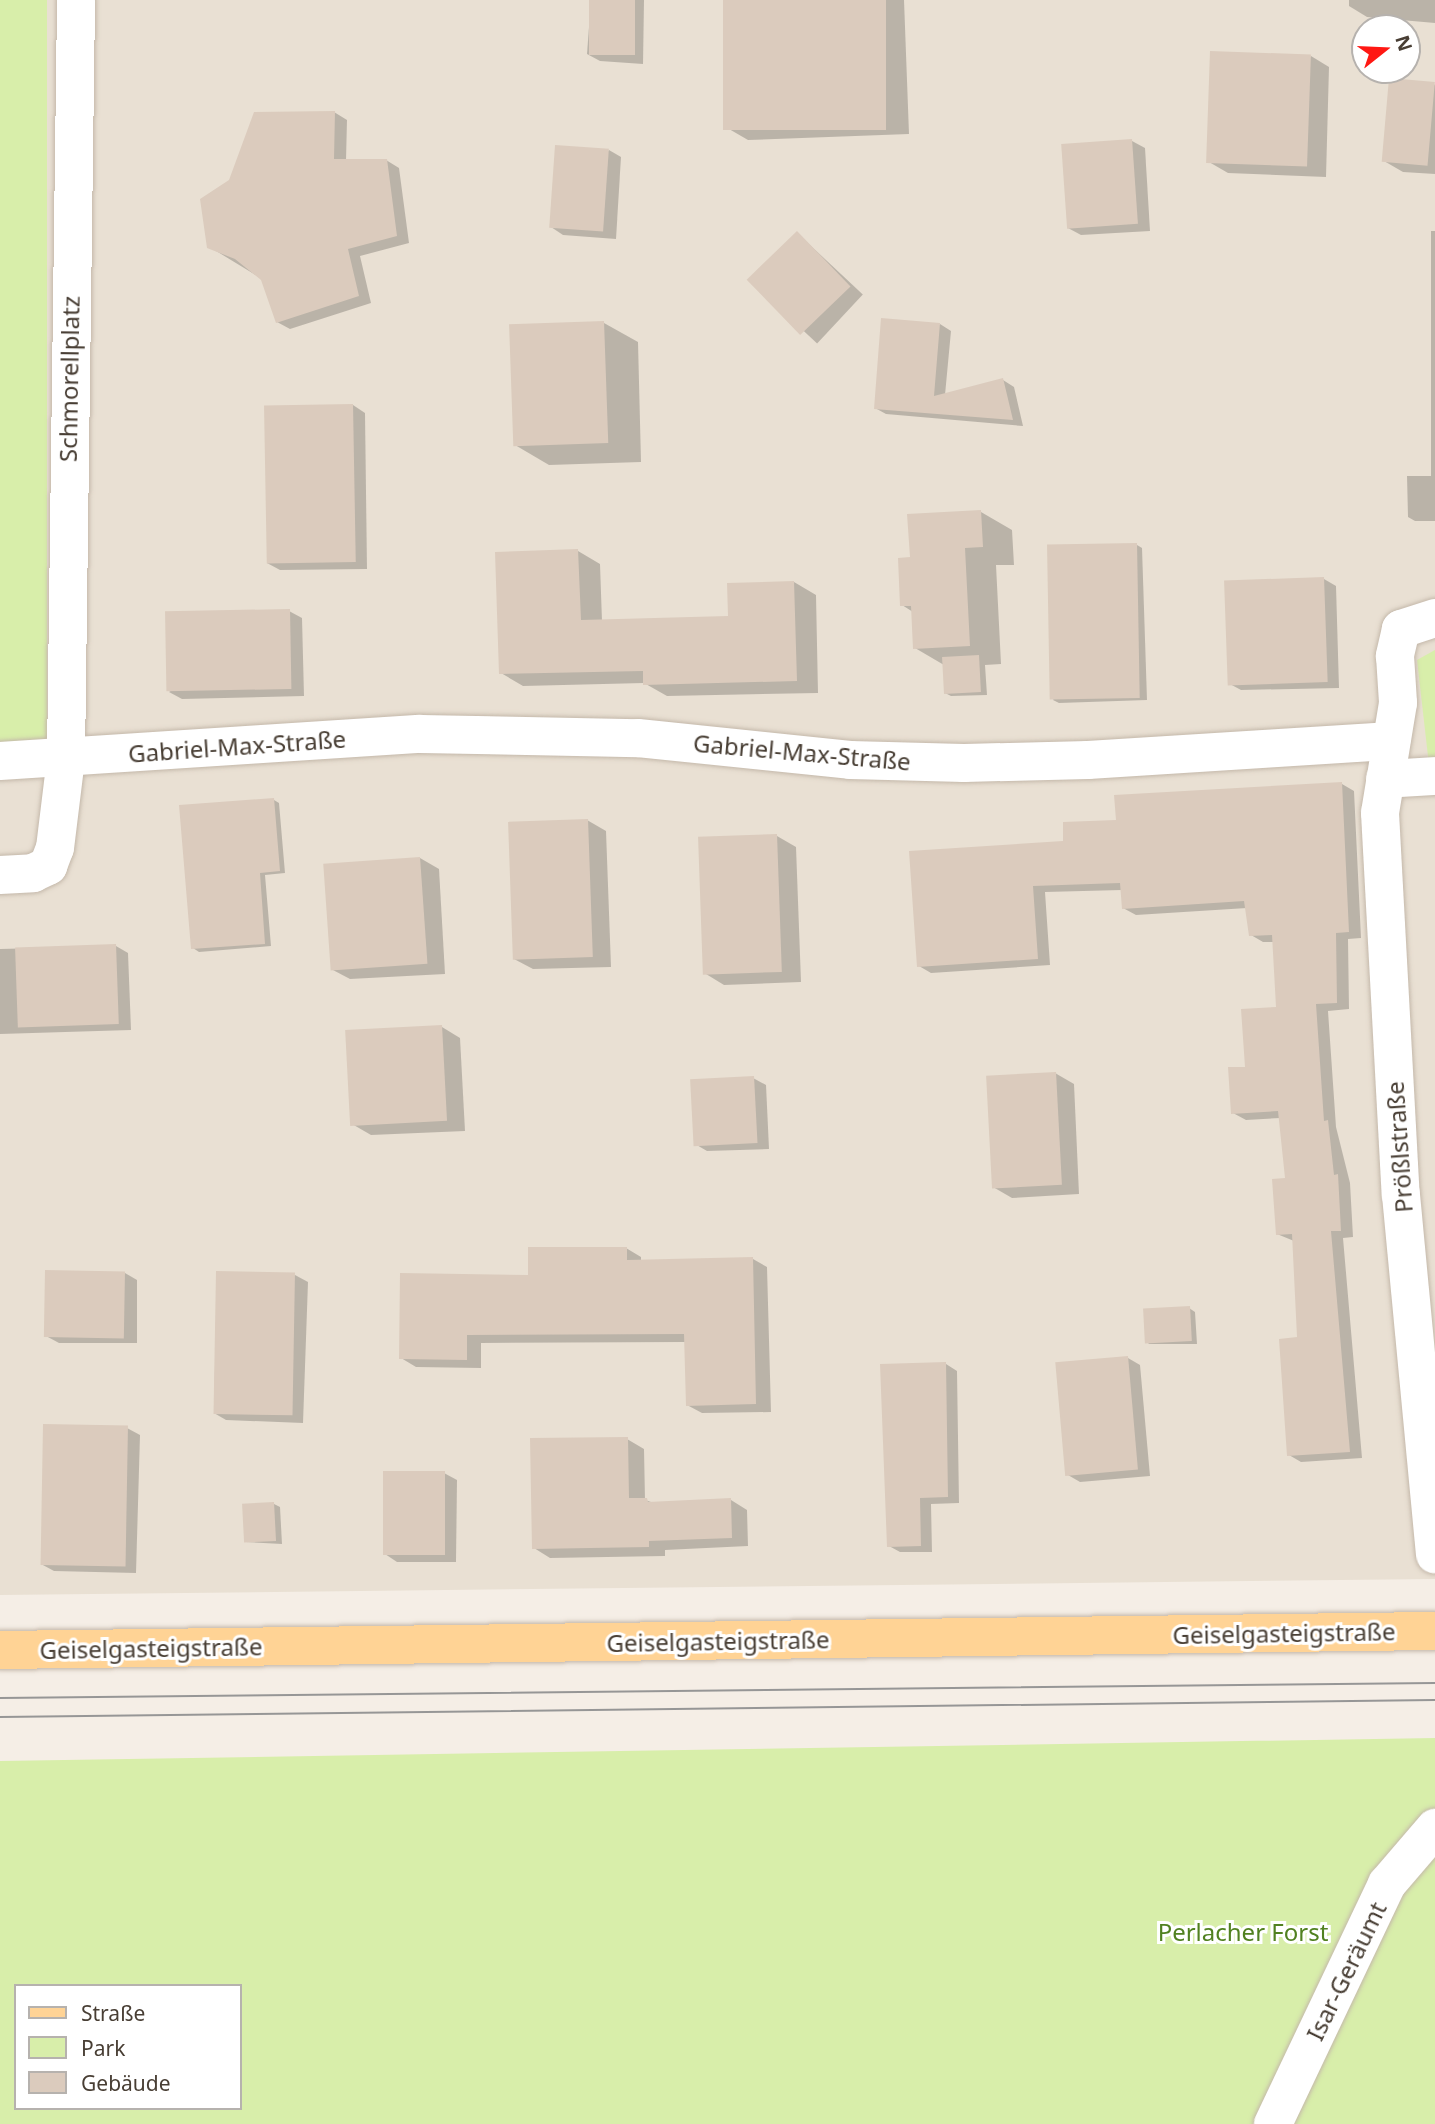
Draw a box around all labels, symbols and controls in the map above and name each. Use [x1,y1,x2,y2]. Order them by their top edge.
north arrow [1351,14,1421,84]
text: N [1389,32,1419,54]
street label: Schmorellplatz [53,296,85,462]
street label: Gabriel-Max-Straße [127,724,347,768]
street label: Gabriel-Max-Straße [692,728,912,776]
street label: Prößlstraße [1380,1080,1418,1214]
street label: Geiselgasteigstraße [1172,1617,1396,1649]
street label: Geiselgasteigstraße [606,1625,830,1657]
street label: Geiselgasteigstraße [39,1632,263,1664]
street label: Isar-Geräumt [1300,1897,1392,2045]
park label: Perlacher Forst [1158,1918,1328,1946]
legend [14,1984,242,2110]
text: Straße [81,1999,145,2027]
text: Park [81,2034,125,2062]
text: Gebäude [81,2069,171,2097]

